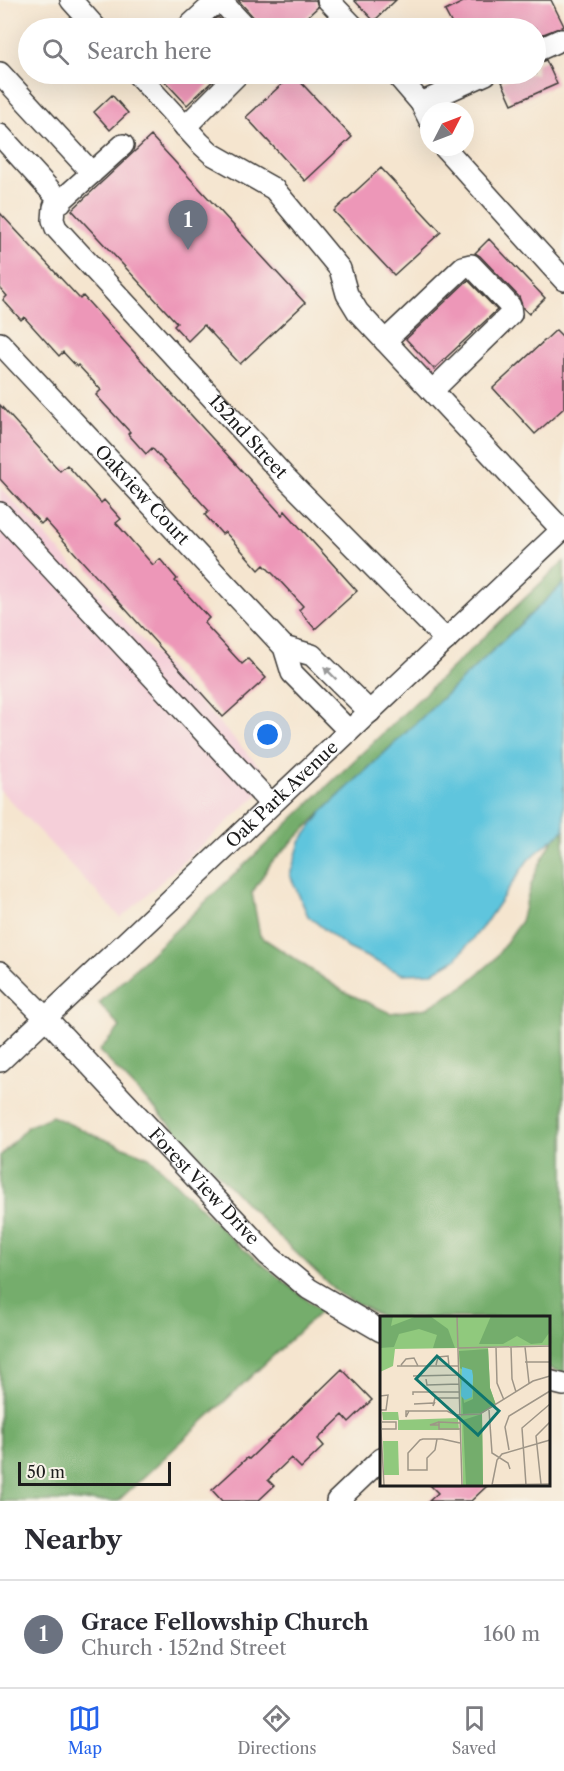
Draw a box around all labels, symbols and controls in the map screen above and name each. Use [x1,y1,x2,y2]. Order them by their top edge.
search box [18,18,546,84]
icon: search [39,35,72,68]
text: Search here [87,38,212,65]
north arrow [420,102,474,156]
pin: 1 [168,200,207,250]
street label: 152nd Street [204,390,292,484]
street label: Oakview Court [90,440,194,550]
one-way arrow [324,666,338,680]
your location [253,720,282,749]
street label: Oak Park Avenue [221,736,343,853]
street label: Forest View Drive [144,1124,264,1250]
inset map [380,1316,549,1486]
scale bar [18,1459,171,1486]
text: 50 m [27,1462,65,1482]
text: Nearby [24,1524,122,1556]
text: Grace Fellowship Church [81,1609,369,1636]
text: 1 [39,1622,48,1646]
text: 160 m [483,1622,540,1646]
text: Church · 152nd Street [81,1636,286,1660]
tab: Map [68,1702,102,1758]
tab: Directions [237,1702,316,1758]
tab: Saved [452,1702,496,1758]

